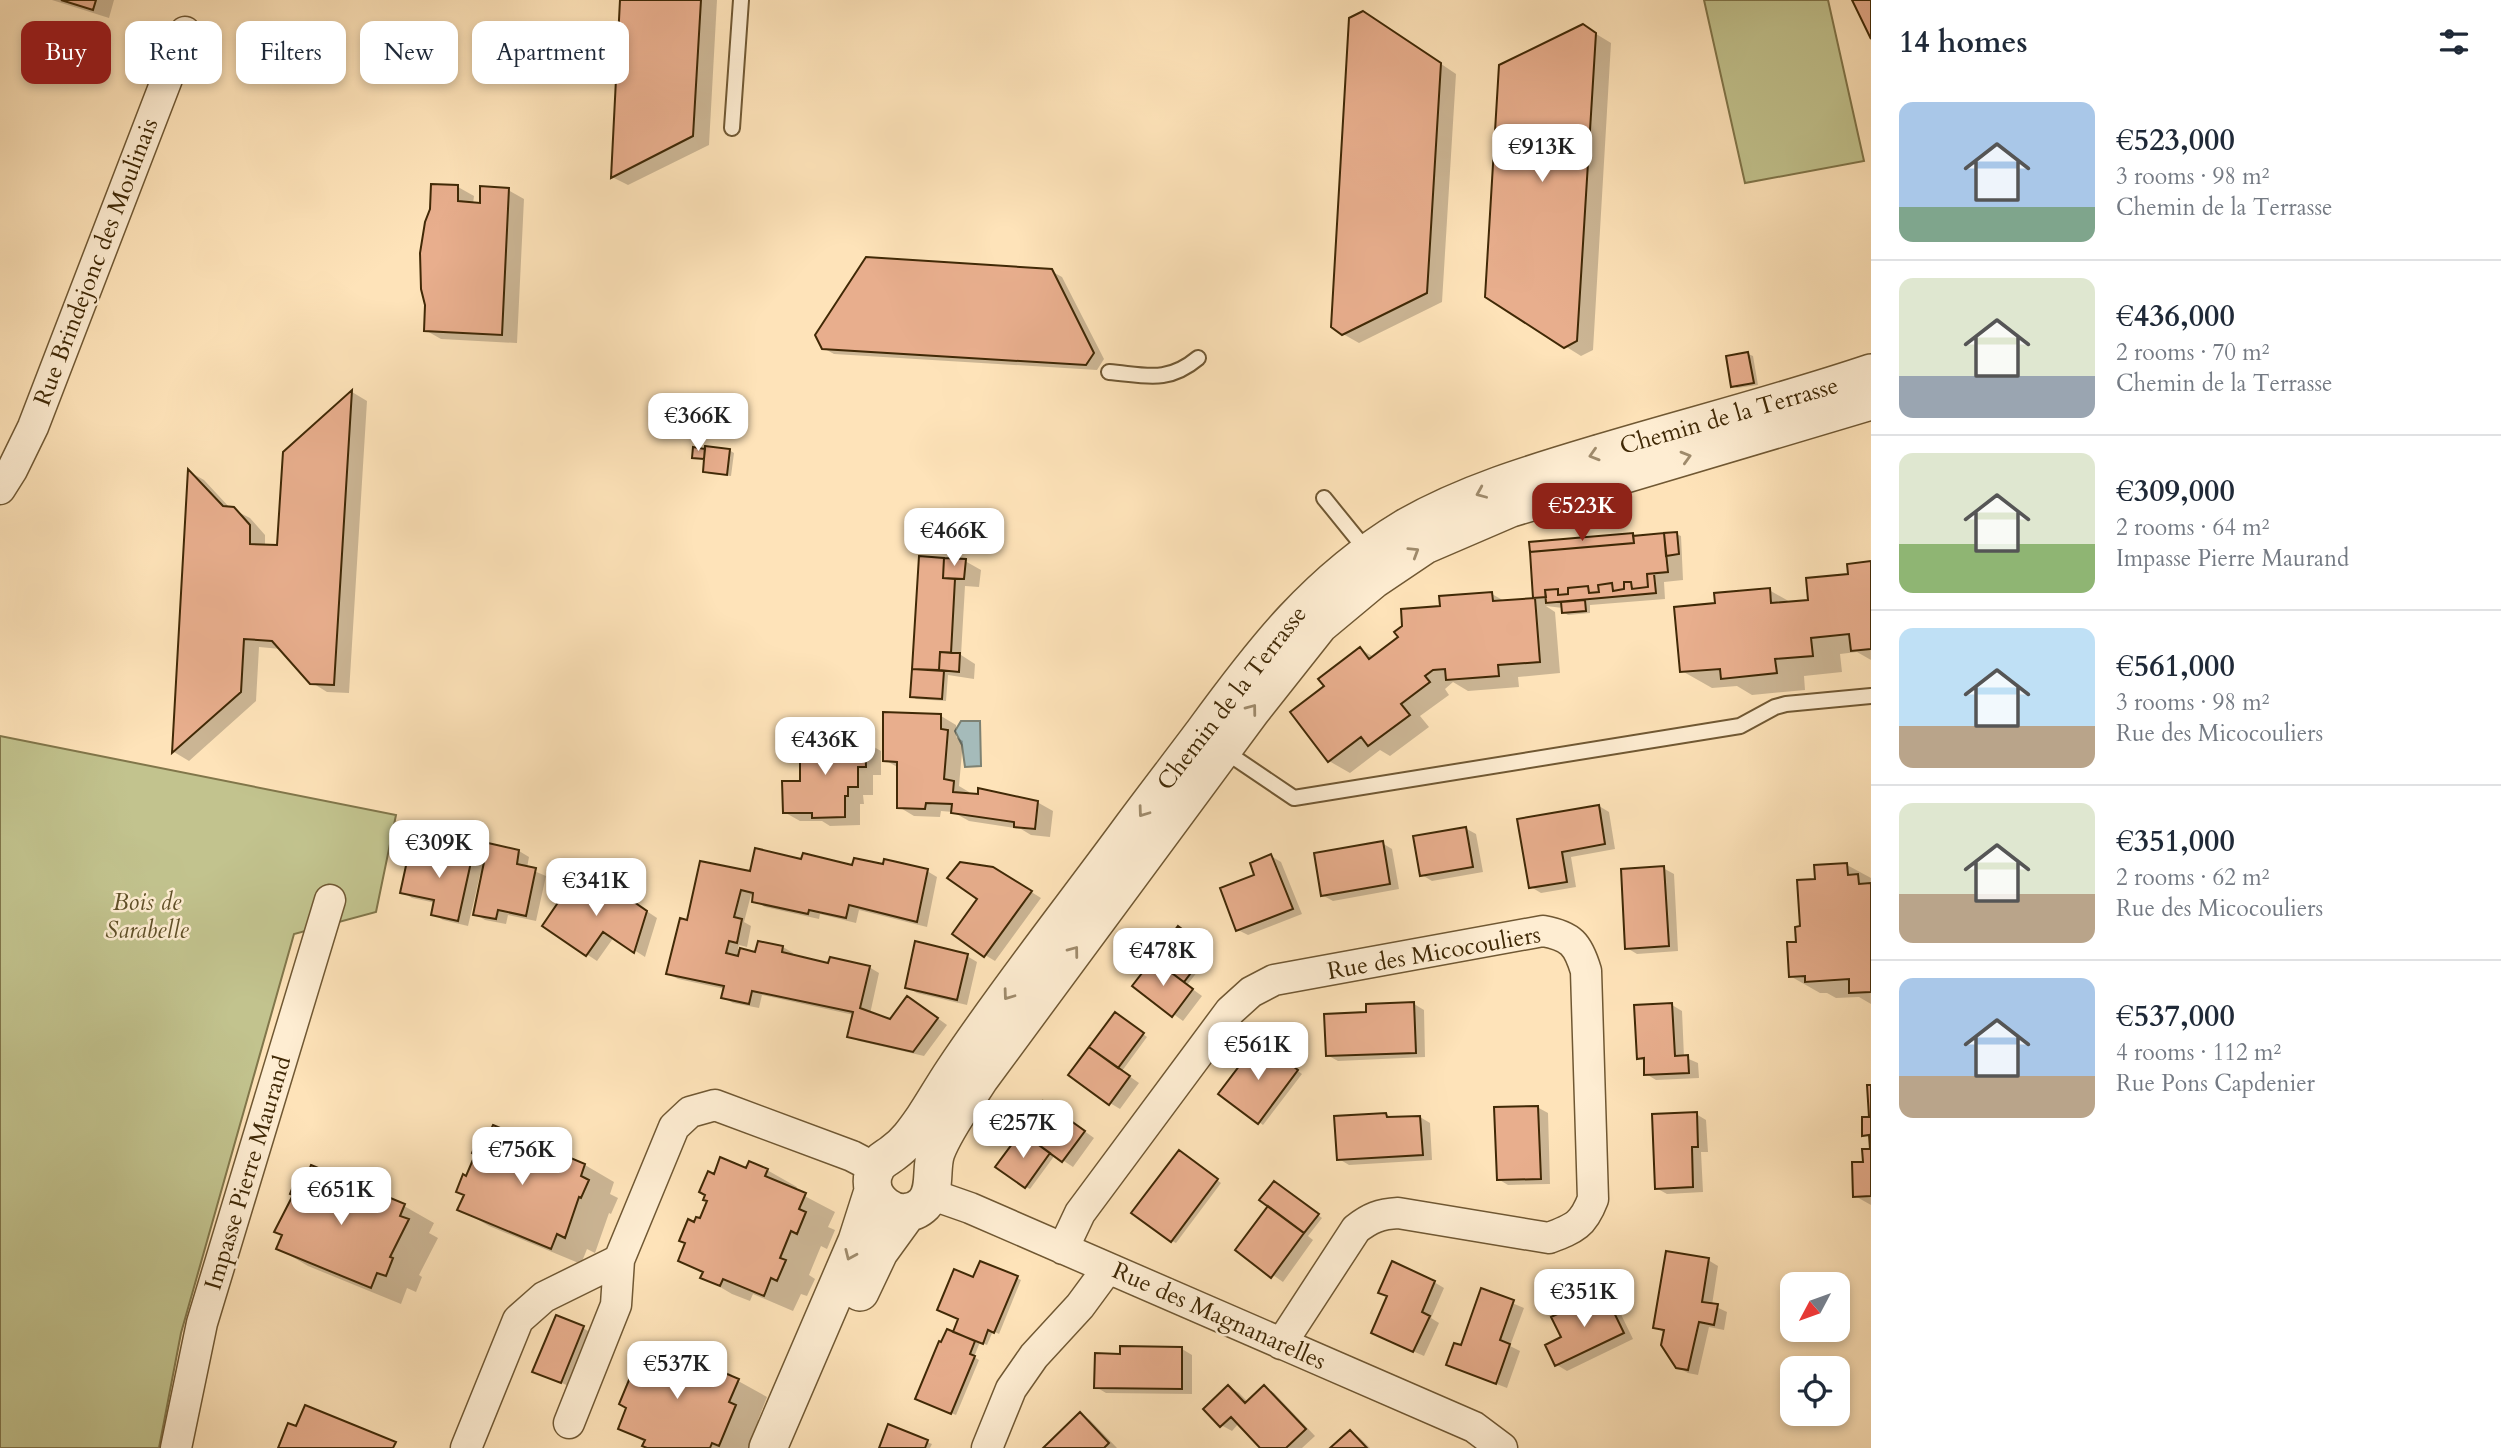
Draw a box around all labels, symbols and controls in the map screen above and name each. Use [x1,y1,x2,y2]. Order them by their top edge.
chip: Buy [21,21,111,84]
chip: Rent [125,21,222,84]
chip: Filters [236,21,346,84]
chip: New [360,21,458,84]
chip: Apartment [472,21,629,84]
text: 14 homes [1899,22,2028,63]
icon: filters [2435,23,2473,61]
street label: Rue Brindejonc des Moulinais [26,113,166,411]
text: €523,000 [2116,120,2235,161]
pin: €913K [1493,124,1591,184]
icon: home [1955,130,2039,214]
text: €913K [1508,131,1576,162]
text: 3 rooms · 98 m² [2116,161,2269,192]
text: Chemin de la Terrasse [2116,192,2333,223]
text: €436,000 [2116,296,2235,337]
icon: home [1955,306,2039,390]
text: 2 rooms · 70 m² [2116,337,2269,368]
text: Chemin de la Terrasse [2116,368,2333,399]
street label: Chemin de la Terrasse [1616,369,1842,463]
pin: €366K [649,393,747,453]
text: €366K [664,400,732,431]
one-way arrow [1589,447,1601,462]
one-way arrow [1680,450,1692,465]
text: €309,000 [2116,471,2235,512]
icon: home [1955,481,2039,565]
pin: €523K [1533,484,1631,543]
one-way arrow [1475,485,1488,499]
text: €523K [1548,490,1616,521]
pin: €466K [905,508,1003,568]
text: 2 rooms · 64 m² [2116,512,2269,543]
text: €466K [920,515,988,546]
text: Impasse Pierre Maurand [2116,543,2349,574]
one-way arrow [1407,547,1420,560]
street label: Chemin de la Terrasse [1149,599,1315,797]
text: €561,000 [2116,646,2235,687]
icon: home [1955,656,2039,740]
text: 3 rooms · 98 m² [2116,687,2269,718]
one-way arrow [1244,704,1257,716]
pin: €436K [776,718,874,777]
text: Rue des Micocouliers [2116,718,2323,749]
text: €436K [791,724,859,755]
one-way arrow [1139,804,1152,817]
pin: €309K [390,820,488,880]
text: €351,000 [2116,821,2235,862]
text: €309K [405,827,473,858]
icon: home [1955,831,2039,915]
pin: €341K [547,858,645,918]
text: 2 rooms · 62 m² [2116,862,2269,893]
text: €341K [562,865,630,896]
park label: Bois de Sarabelle [105,886,190,947]
text: Rue des Micocouliers [2116,893,2323,924]
street label: Rue des Micocouliers [1325,918,1543,988]
pin: €478K [1114,928,1212,988]
text: €478K [1129,935,1197,966]
one-way arrow [1066,946,1078,959]
one-way arrow [1004,987,1017,1000]
text: €537,000 [2116,996,2235,1037]
icon: home [1955,1006,2039,1090]
pin: €561K [1209,1023,1307,1082]
text: €561K [1224,1029,1292,1060]
text: 4 rooms · 112 m² [2116,1037,2281,1068]
street label: Impasse Pierre Maurand [197,1052,299,1294]
text: Rue Pons Capdenier [2116,1068,2315,1099]
pin: €257K [974,1100,1072,1160]
text: €257K [989,1107,1057,1138]
pin: €756K [473,1128,571,1187]
text: €756K [488,1134,556,1165]
pin: €651K [292,1168,390,1227]
text: €651K [307,1174,375,1205]
one-way arrow [844,1248,858,1261]
street label: Rue des Magnanarelles [1107,1254,1331,1378]
pin: €351K [1535,1270,1633,1329]
north arrow [1780,1272,1850,1342]
map controls [1780,1272,1850,1426]
text: €351K [1550,1276,1618,1307]
pin: €537K [628,1342,726,1401]
text: €537K [643,1348,711,1379]
button: locate [1780,1356,1850,1426]

